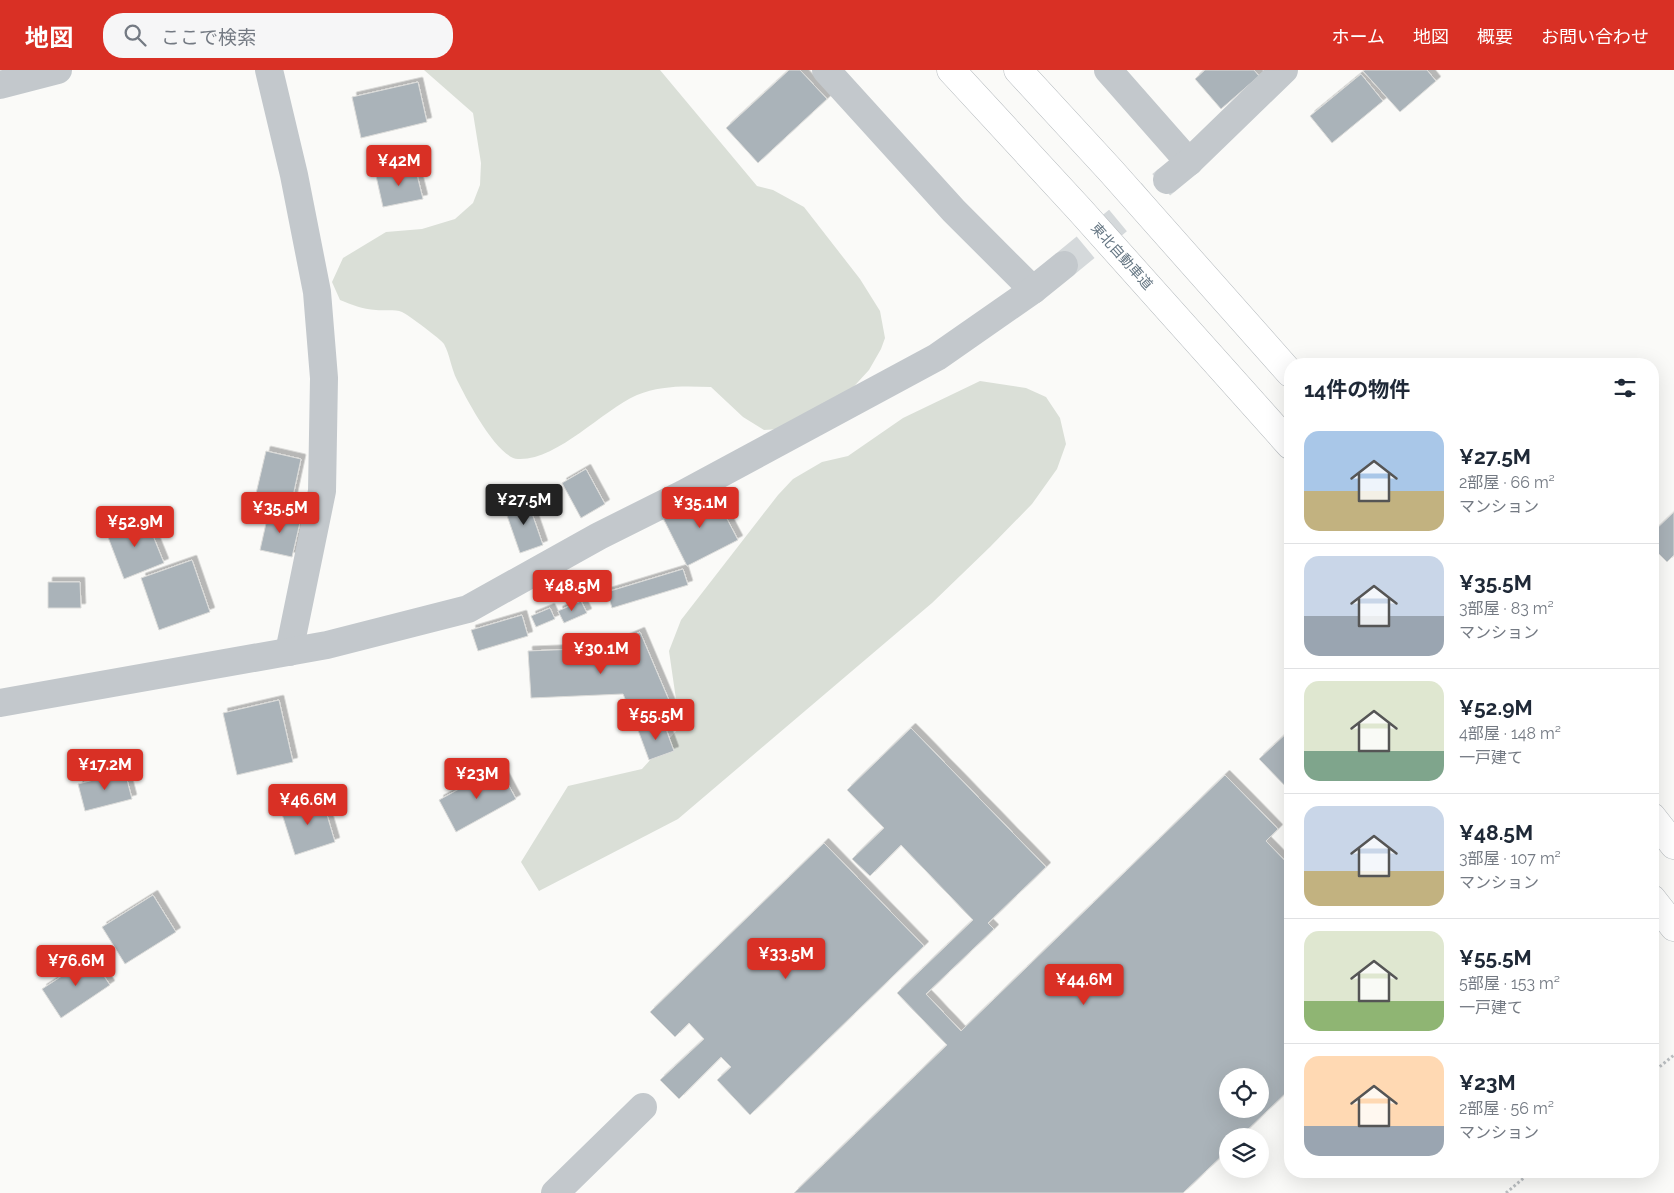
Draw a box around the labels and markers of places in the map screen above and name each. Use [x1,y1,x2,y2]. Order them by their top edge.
pin: ¥42M [369,144,429,187]
pin: ¥27.5M [483,484,565,526]
pin: ¥35.1M [659,486,741,529]
pin: ¥35.5M [239,492,321,534]
pin: ¥52.9M [94,506,176,548]
pin: ¥48.5M [531,570,613,612]
pin: ¥30.1M [560,632,642,675]
pin: ¥55.5M [615,698,697,741]
pin: ¥17.2M [64,748,146,791]
pin: ¥23M [447,758,507,800]
pin: ¥46.6M [267,784,349,826]
pin: ¥33.5M [745,938,827,980]
pin: ¥76.6M [35,944,117,987]
pin: ¥44.6M [1043,964,1125,1006]

